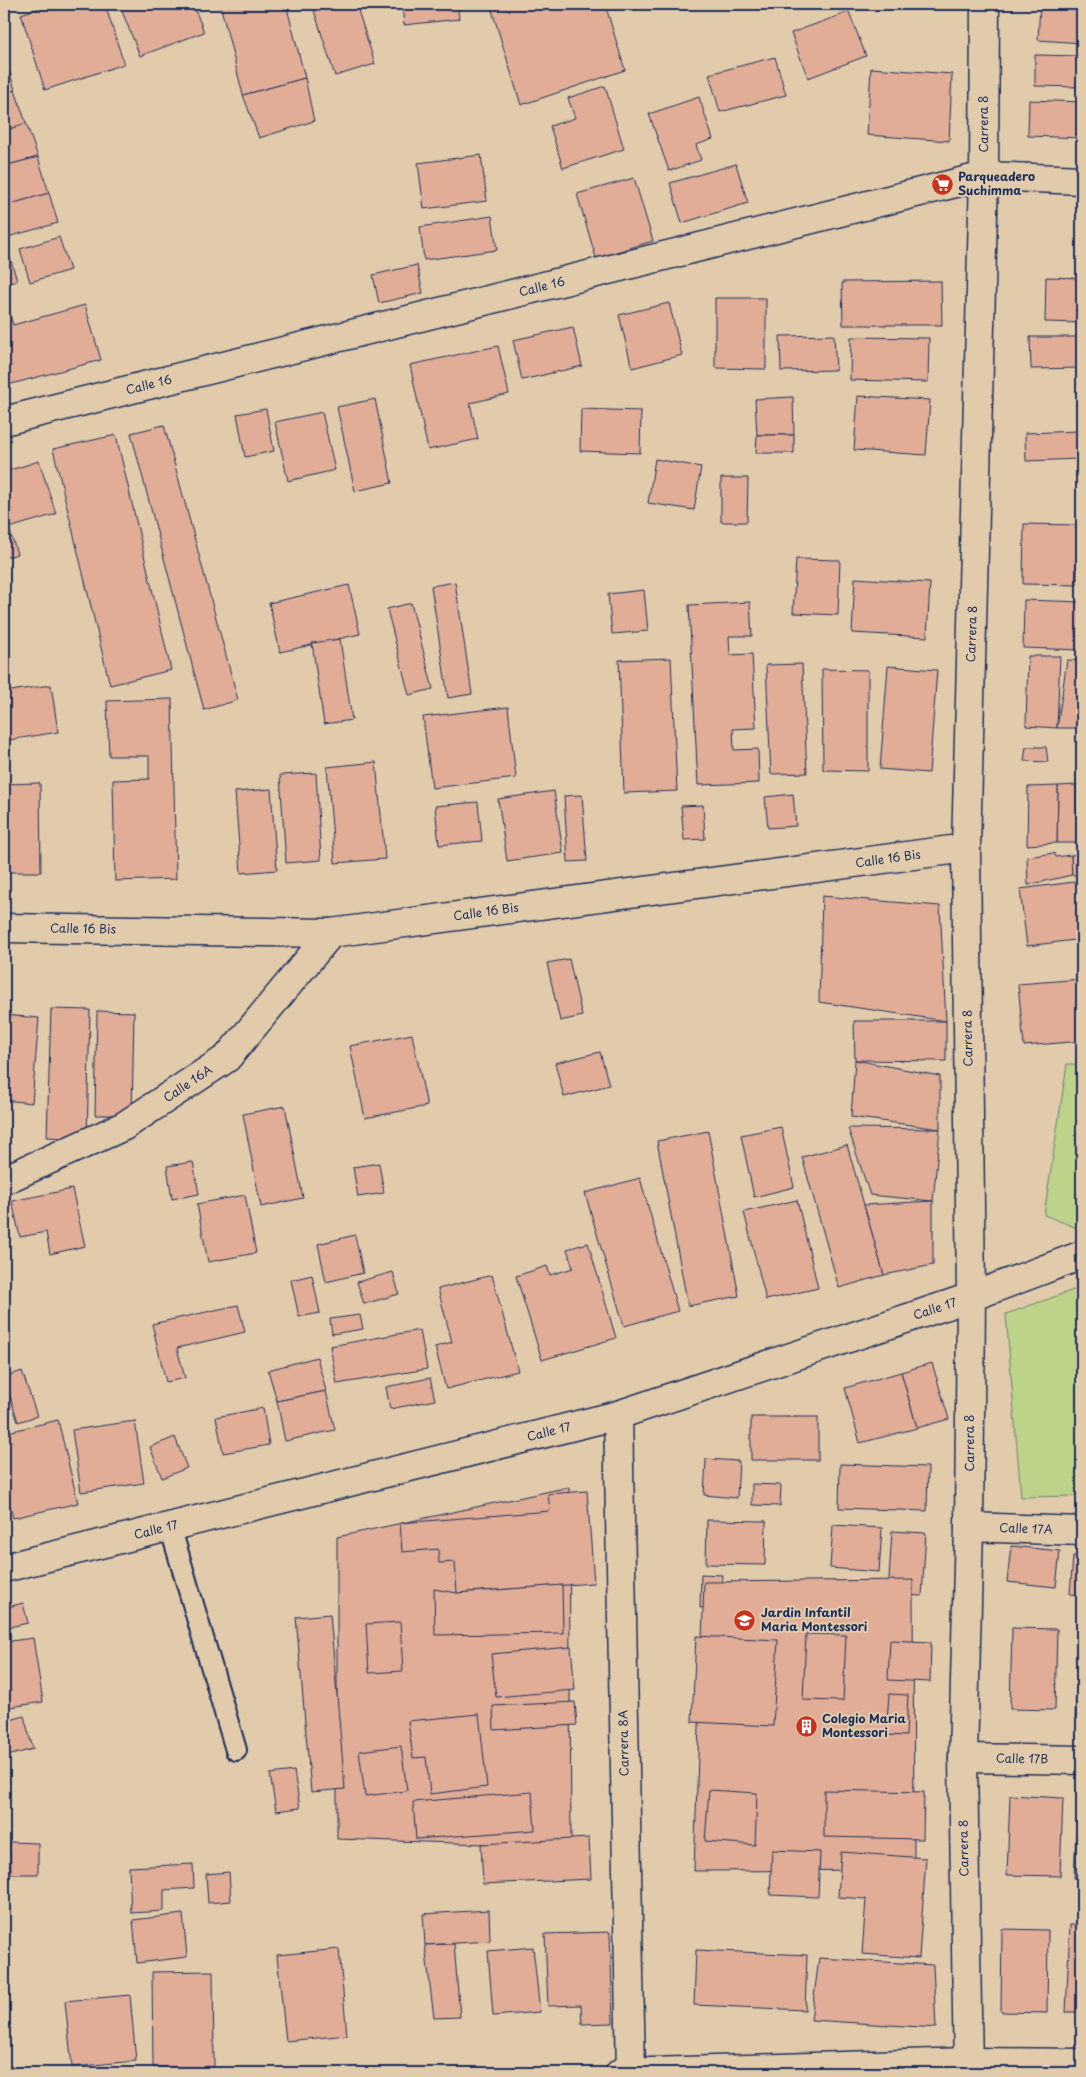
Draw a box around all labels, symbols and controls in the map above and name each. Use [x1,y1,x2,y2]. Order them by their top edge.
street label: Carrera 8 [974,96,992,153]
place label: Parqueadero Suchimma [958,167,1035,199]
supermarket icon: Parqueadero Suchimma [930,172,954,196]
street label: Calle 16 [517,272,567,300]
street label: Calle 16 [124,370,174,398]
street label: Carrera 8 [961,605,981,663]
street label: Calle 16 Bis [854,844,922,872]
street label: Calle 16 Bis [452,897,520,925]
street label: Calle 16 Bis [50,918,117,938]
street label: Carrera 8 [958,1009,976,1067]
street label: Calle 16A [159,1060,216,1106]
street label: Calle 17 [911,1292,959,1324]
street label: Carrera 8 [960,1415,978,1472]
street label: Calle 17 [525,1417,573,1445]
street label: Calle 17 [132,1515,180,1543]
street label: Calle 17A [999,1518,1053,1538]
place label: Jardin Infantil Maria Montessori [761,1603,868,1635]
school or university icon: Jardin Infantil Maria Montessori [733,1608,757,1632]
place label: Colegio Maria Montessori [822,1709,906,1741]
street label: Carrera 8A [613,1710,633,1776]
building icon: Colegio Maria Montessori [794,1714,818,1738]
street label: Calle 17B [996,1749,1048,1767]
street label: Carrera 8 [954,1819,972,1877]

